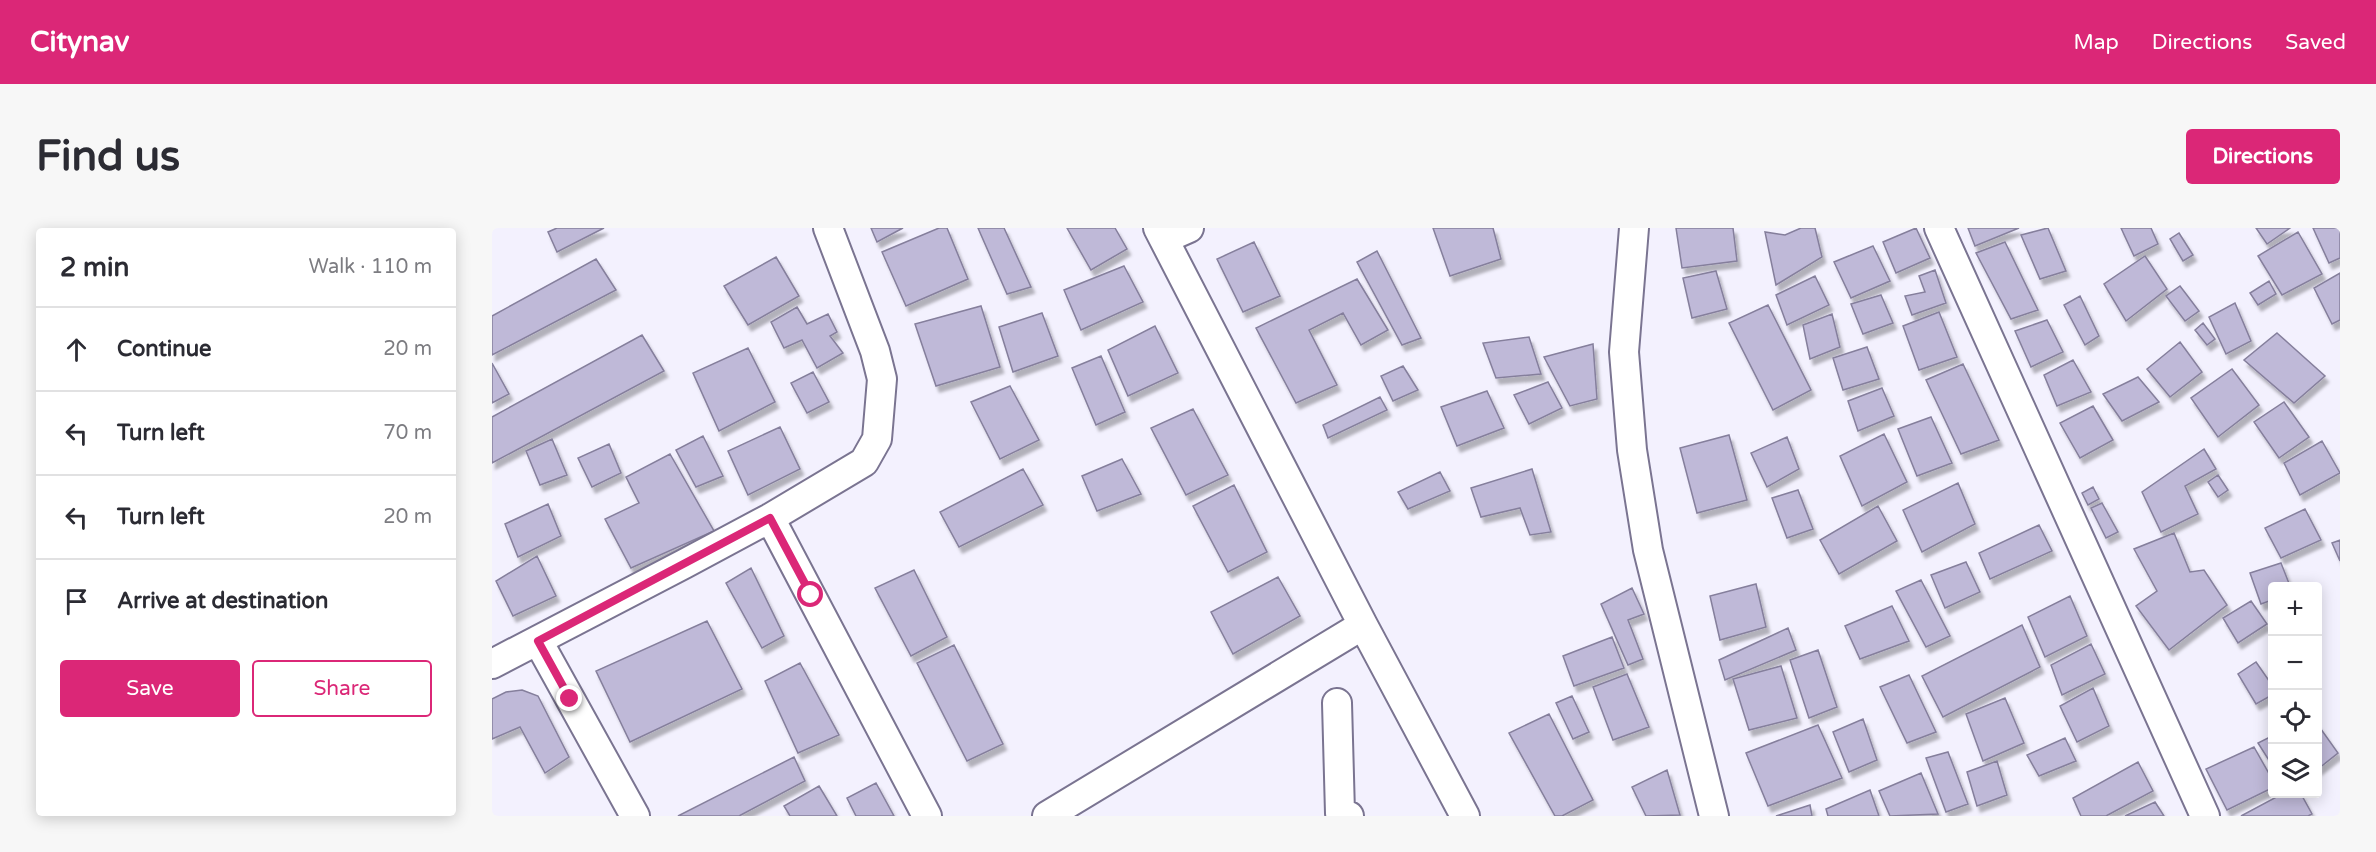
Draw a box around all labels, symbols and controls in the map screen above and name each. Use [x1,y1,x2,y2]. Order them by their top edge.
text: Citynav [30,25,129,59]
text: Map [2073,30,2119,55]
text: Directions [2152,30,2252,55]
text: Saved [2285,30,2346,55]
button: Directions [2186,129,2340,184]
text: Find us [36,131,180,182]
text: 2 min [60,252,129,283]
text: Walk · 110 m [309,255,432,279]
icon: ahead [60,333,93,366]
text: Continue [117,336,212,362]
text: 20 m [383,337,432,361]
icon: left [60,417,93,450]
text: Turn left [117,420,205,446]
text: 70 m [383,421,432,445]
icon: left [60,501,93,534]
text: Turn left [117,504,205,530]
text: 20 m [383,505,432,529]
route start [797,581,823,607]
map controls [2268,582,2322,798]
button: + [2268,582,2322,636]
icon: arrive [60,585,93,618]
text: Arrive at destination [117,588,328,614]
button: − [2268,636,2322,690]
button: Save [60,660,240,717]
button: Share [252,660,432,717]
route end [556,685,582,711]
button: locate [2268,690,2322,744]
button: layers [2268,744,2322,798]

